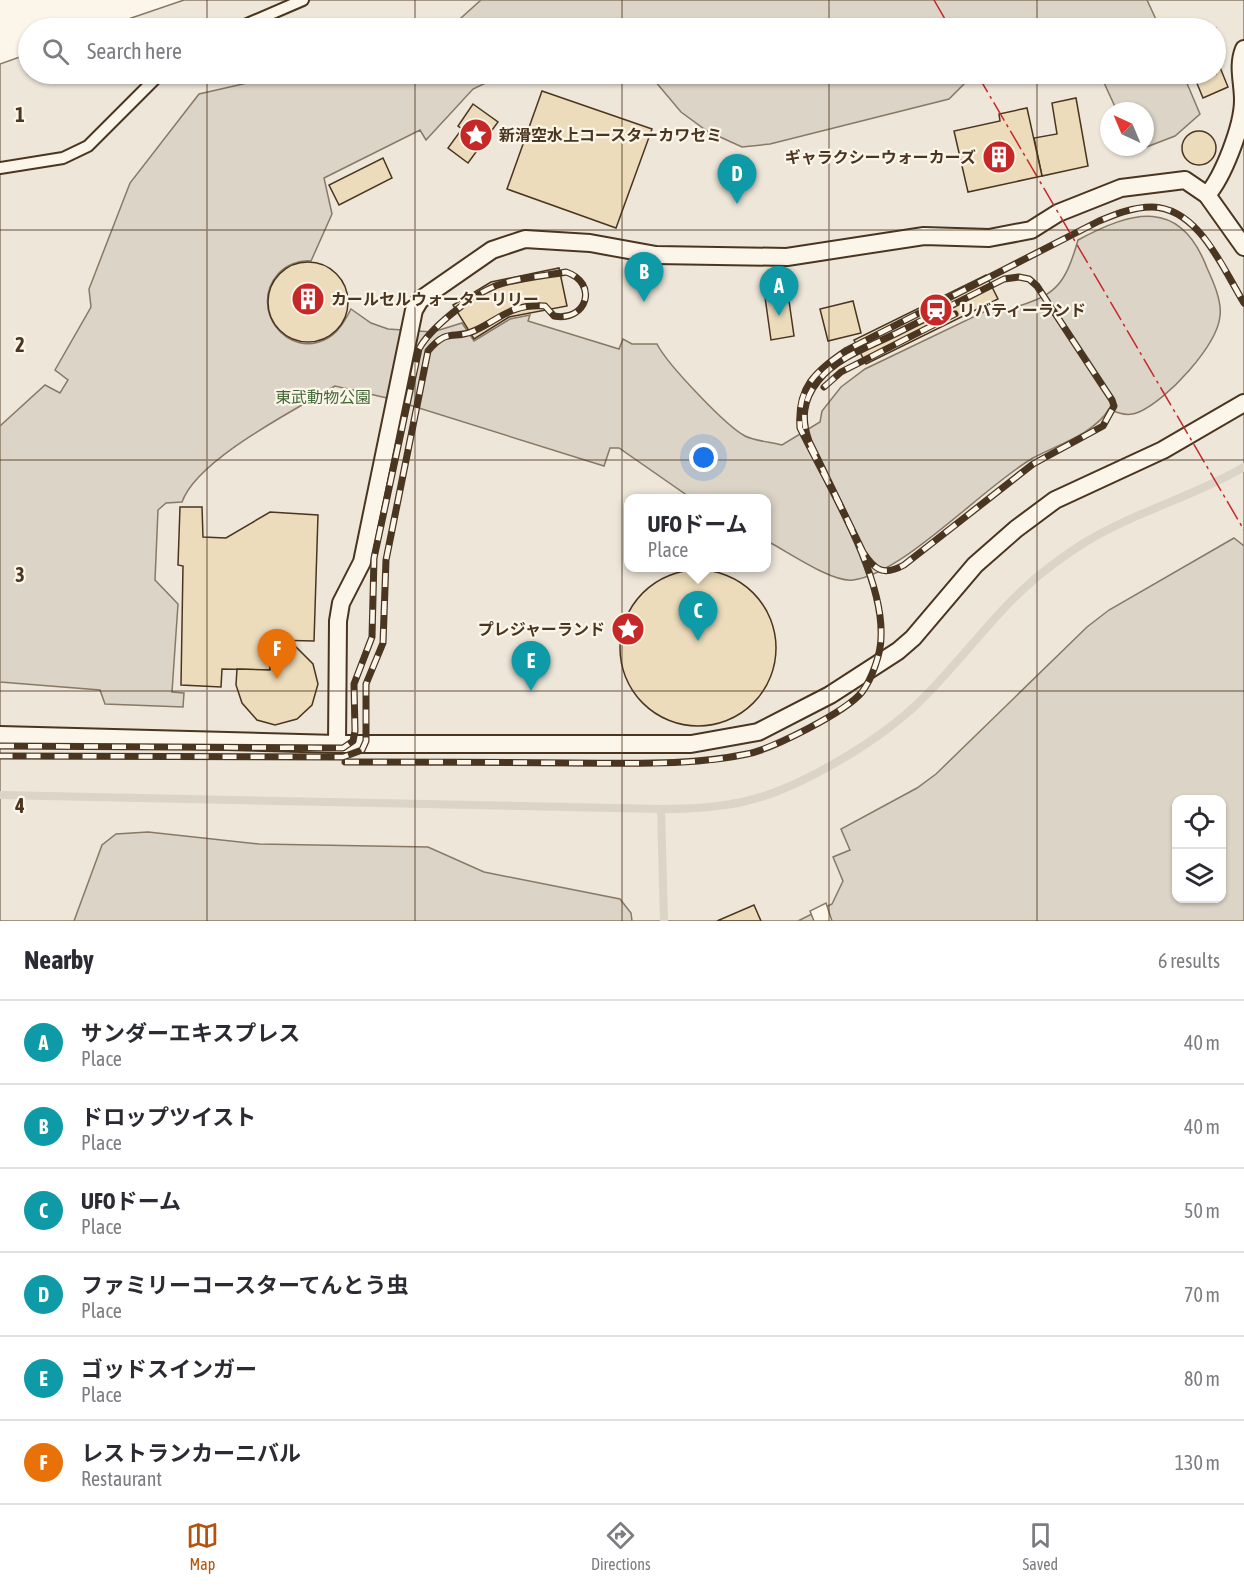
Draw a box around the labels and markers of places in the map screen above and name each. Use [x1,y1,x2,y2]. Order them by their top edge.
place icon: 新滑空水上コースターカワセミ [458,117,494,153]
place label: 新滑空水上コースターカワセミ [499,126,722,144]
building icon: ギャラクシーウォーカーズ [981,139,1017,175]
place label: ギャラクシーウォーカーズ [785,148,976,166]
pin: D [718,154,756,204]
pin: B [624,252,664,302]
pin: A [760,266,798,316]
building icon: カールセルウォーターリリー [290,281,326,317]
place label: カールセルウォーターリリー [331,290,539,308]
station icon: リバティーランド [918,292,954,328]
place label: リバティーランド [959,301,1086,319]
pin: C [678,592,718,641]
place icon: プレジャーランド [610,611,646,647]
place label: プレジャーランド [478,620,605,638]
pin: F [258,630,296,679]
pin: E [512,642,550,691]

